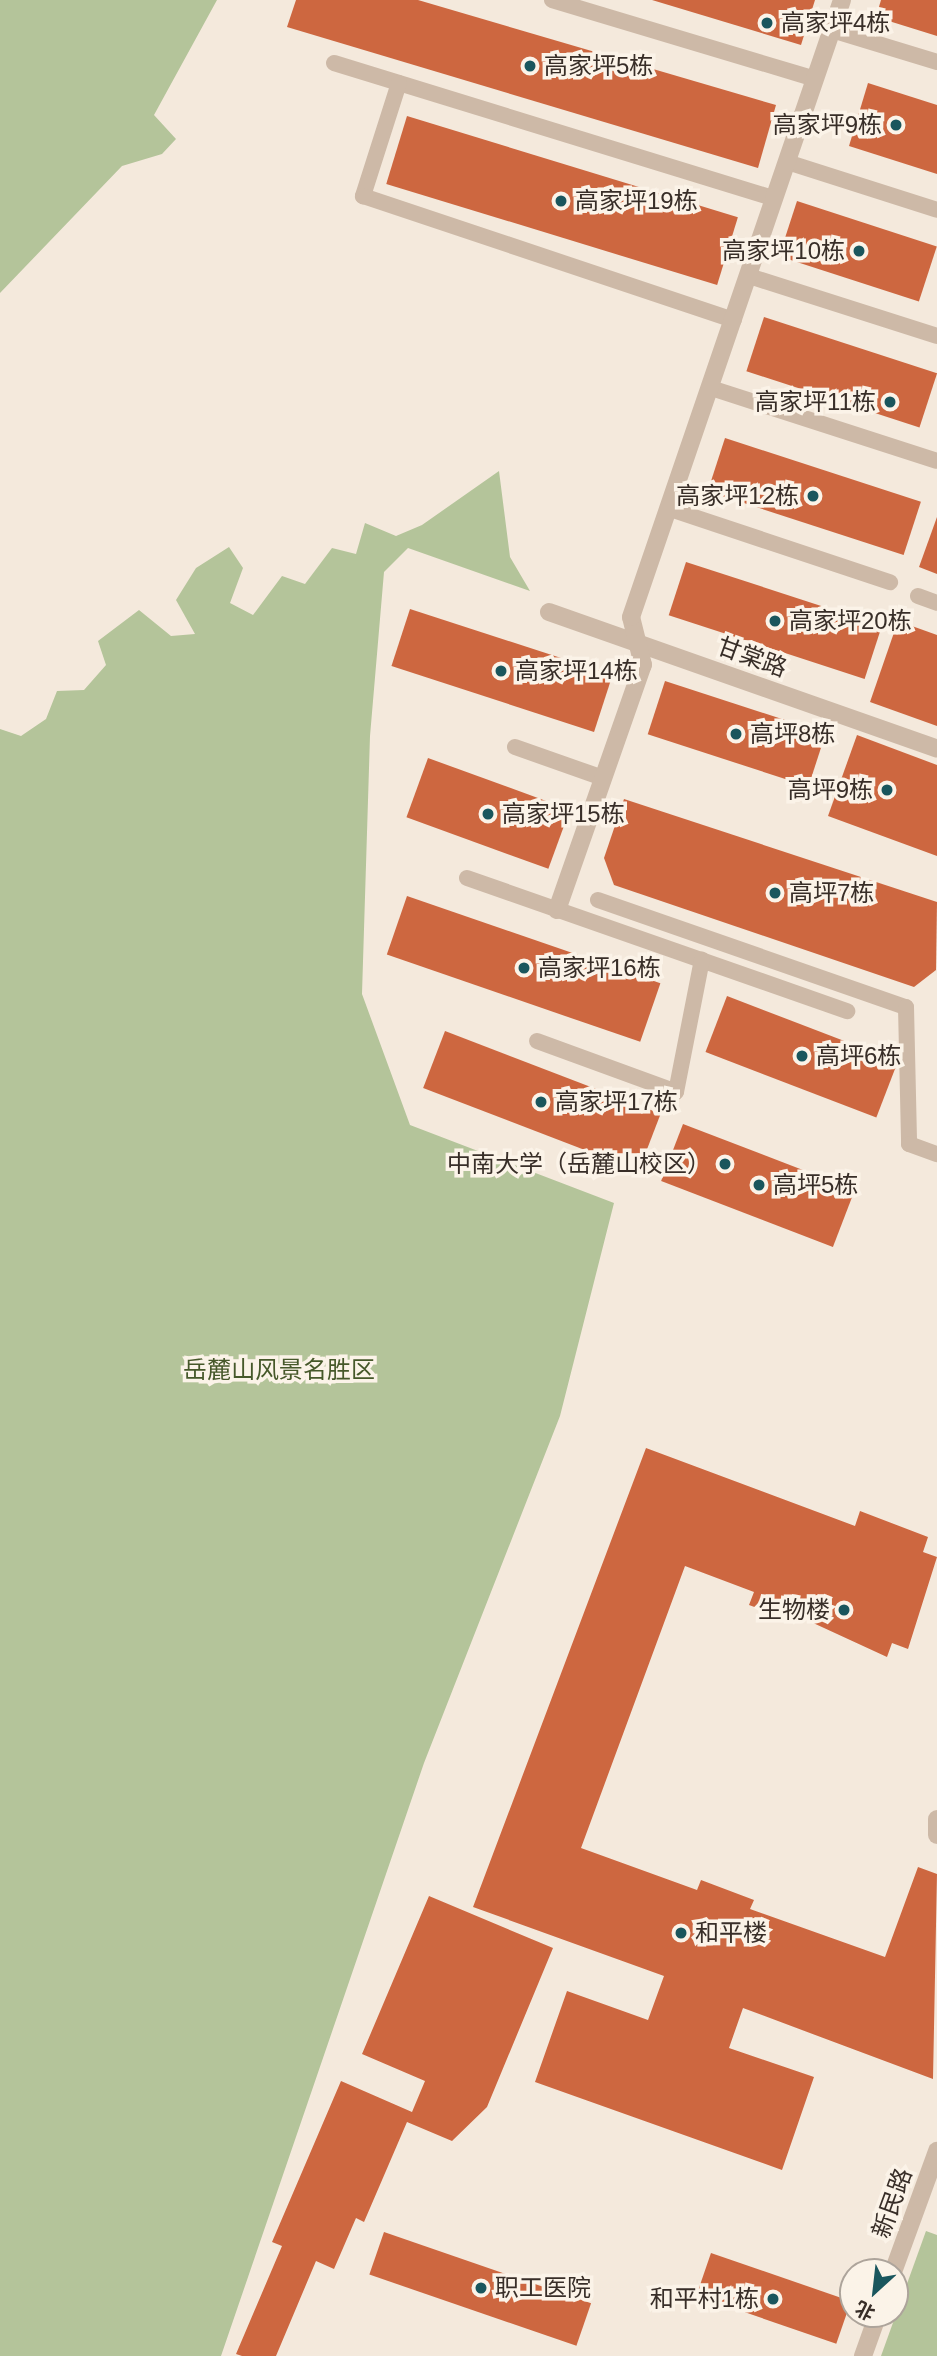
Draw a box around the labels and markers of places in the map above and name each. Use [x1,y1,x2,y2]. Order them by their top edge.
place label: 高家坪4栋 [781,9,890,37]
marker: 高家坪4栋 [759,15,775,31]
place label: 高家坪5栋 [544,52,653,80]
marker: 高家坪5栋 [522,58,538,74]
place label: 高家坪9栋 [773,111,882,139]
marker: 高家坪9栋 [888,117,904,133]
place label: 高家坪19栋 [575,187,698,215]
marker: 高家坪19栋 [553,193,569,209]
place label: 高家坪10栋 [722,237,845,265]
marker: 高家坪10栋 [851,243,867,259]
place label: 高家坪11栋 [755,388,876,416]
marker: 高家坪11栋 [882,394,898,410]
place label: 高家坪12栋 [676,482,799,510]
marker: 高家坪12栋 [805,488,821,504]
place label: 高家坪20栋 [789,607,912,635]
marker: 高家坪20栋 [767,613,783,629]
place label: 高家坪14栋 [515,657,638,685]
marker: 高家坪14栋 [493,663,509,679]
place label: 高坪8栋 [750,720,835,748]
marker: 高坪8栋 [728,726,744,742]
place label: 高坪9栋 [788,776,873,804]
marker: 高坪9栋 [879,782,895,798]
place label: 高家坪15栋 [502,800,625,828]
marker: 高家坪15栋 [480,806,496,822]
place label: 高坪7栋 [789,879,874,907]
marker: 高坪7栋 [767,885,783,901]
place label: 高家坪16栋 [538,954,661,982]
marker: 高家坪16栋 [516,960,532,976]
place label: 高坪6栋 [816,1042,901,1070]
marker: 高坪6栋 [794,1048,810,1064]
place label: 高家坪17栋 [555,1088,678,1116]
marker: 高家坪17栋 [533,1094,549,1110]
place label: 中南大学（岳麓山校区） [447,1150,711,1178]
marker: 中南大学（岳麓山校区） [717,1156,733,1172]
place label: 高坪5栋 [773,1171,858,1199]
marker: 高坪5栋 [751,1177,767,1193]
place label: 生物楼 [758,1596,830,1624]
marker: 生物楼 [836,1602,852,1618]
place label: 和平楼 [695,1919,767,1947]
marker: 和平楼 [673,1925,689,1941]
place label: 职工医院 [495,2274,591,2302]
marker: 职工医院 [473,2280,489,2296]
place label: 和平村1栋 [650,2285,759,2313]
marker: 和平村1栋 [765,2291,781,2307]

